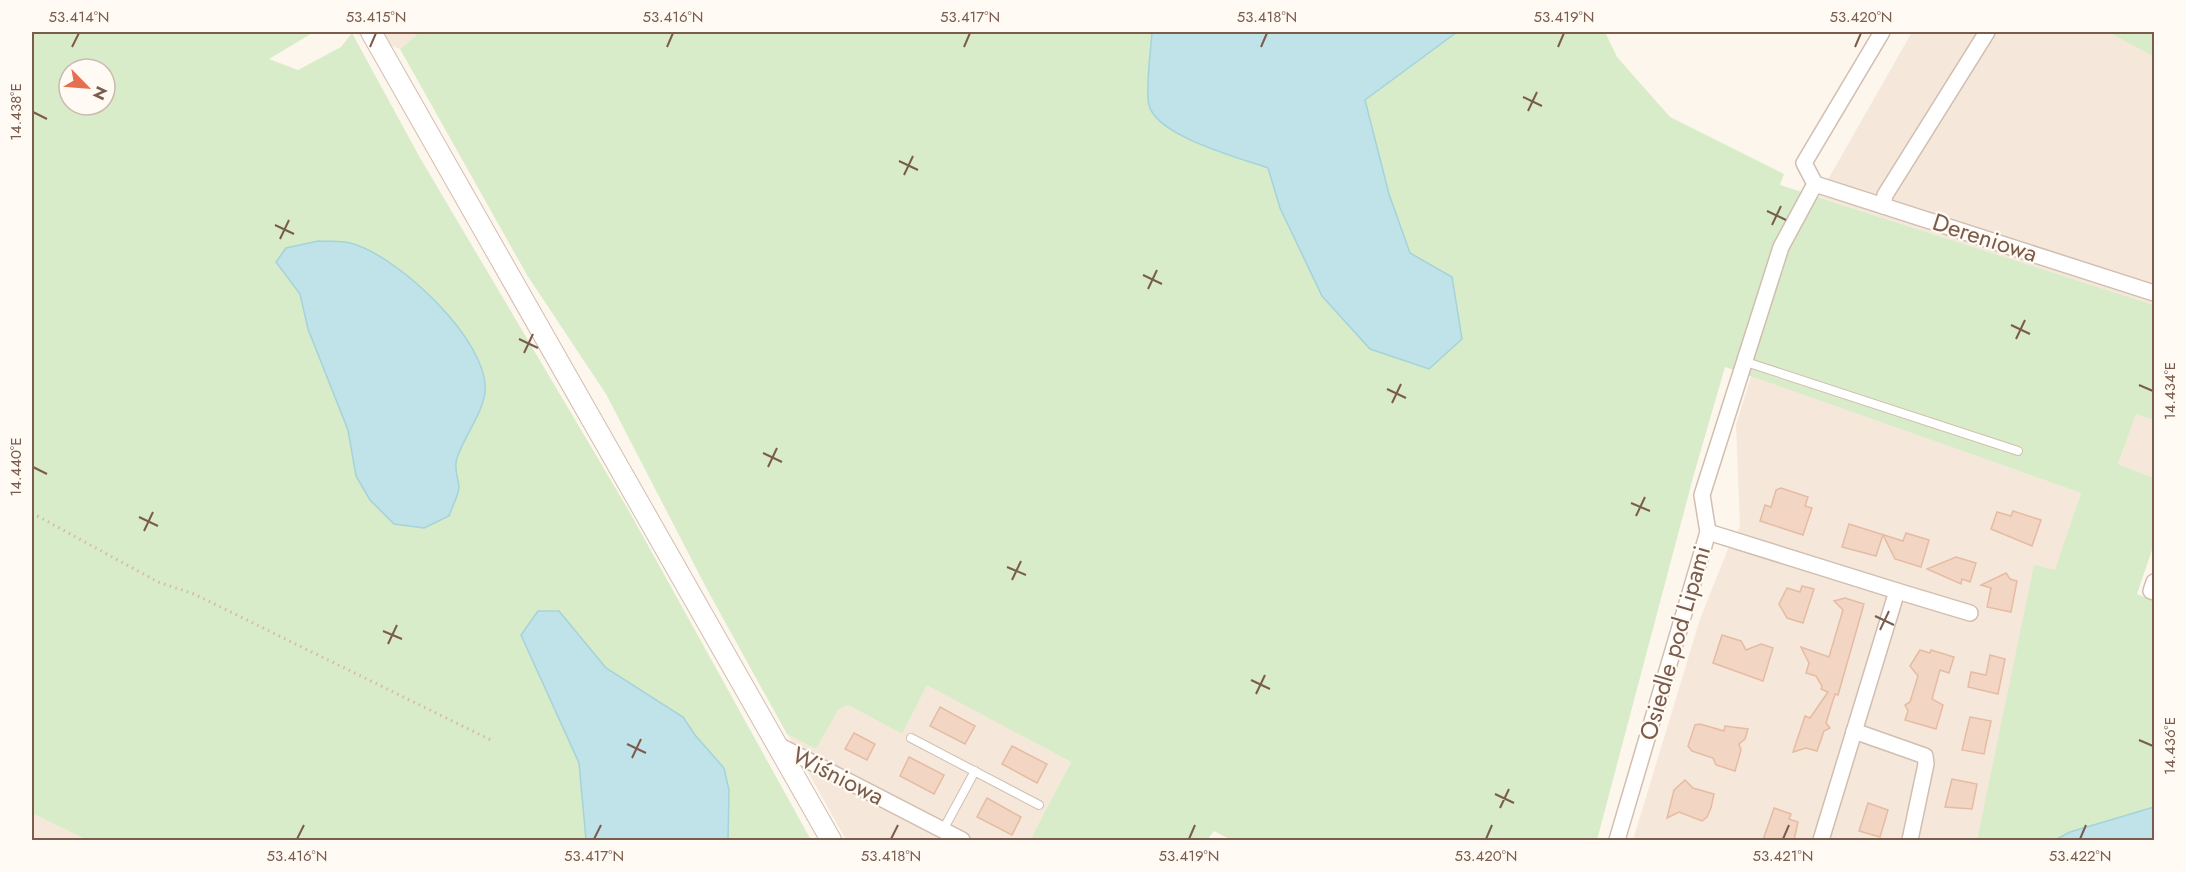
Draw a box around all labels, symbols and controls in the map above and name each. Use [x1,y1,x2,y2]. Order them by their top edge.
text: 53.414°N [49,6,109,28]
text: 53.415°N [346,6,406,28]
text: 53.416°N [643,6,703,28]
text: 53.417°N [940,6,1000,28]
text: 53.418°N [1237,6,1297,28]
text: 53.419°N [1534,6,1594,28]
text: 53.420°N [1829,6,1893,28]
north arrow [57,57,117,117]
text: 14.438°E [5,83,27,141]
text: N [87,83,113,104]
street label: Dereniowa [1928,204,2042,271]
text: 14.434°E [2159,362,2181,420]
text: 14.440°E [5,438,27,496]
street label: Osiedle pod Lipami [1630,541,1719,744]
text: 14.436°E [2159,717,2181,775]
street label: Wiśniowa [786,737,890,814]
text: 53.416°N [267,845,327,867]
text: 53.417°N [564,845,624,867]
text: 53.418°N [861,845,921,867]
text: 53.419°N [1159,845,1219,867]
text: 53.420°N [1454,845,1518,867]
text: 53.421°N [1753,845,1813,867]
text: 53.422°N [2049,845,2111,867]

